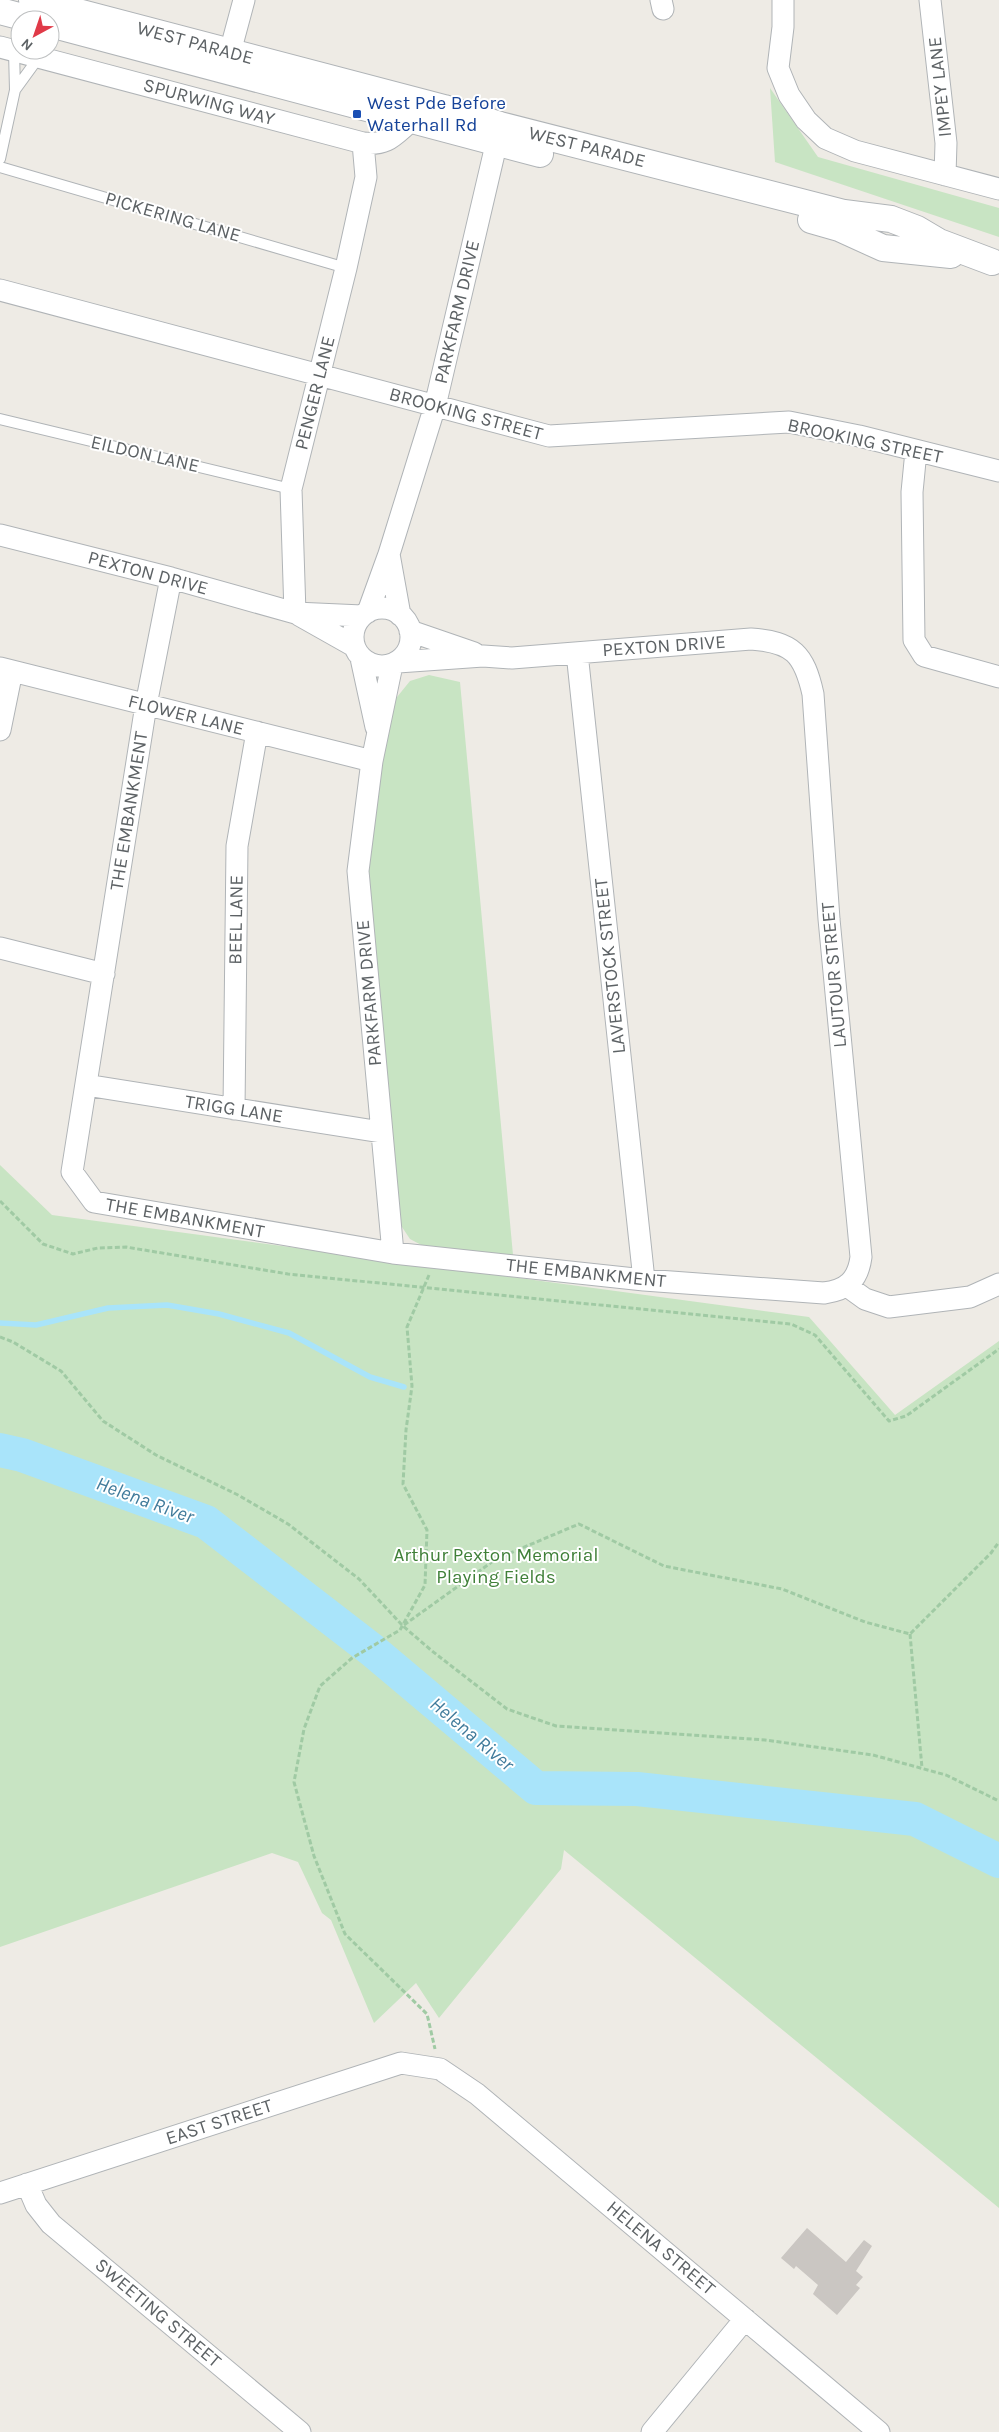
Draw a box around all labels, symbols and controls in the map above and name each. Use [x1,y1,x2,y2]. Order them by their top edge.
north arrow [10,10,60,60]
street label: WEST PARADE [134,17,256,69]
text: N [18,35,36,54]
street label: IMPEY LANE [924,36,956,138]
street label: SPURWING WAY [141,74,278,130]
place label: West Pde Before Waterhall Rd [367,92,506,136]
marker: West Pde Before Waterhall Rd [351,108,363,120]
street label: WEST PARADE [526,122,648,172]
street label: PICKERING LANE [103,187,243,247]
street label: PARKFARM DRIVE [430,238,484,386]
street label: PENGER LANE [290,334,340,452]
street label: BROOKING STREET [387,383,546,445]
street label: BROOKING STREET [785,414,945,468]
street label: EILDON LANE [89,431,201,477]
street label: PEXTON DRIVE [85,546,211,600]
street label: PEXTON DRIVE [602,631,726,661]
street label: FLOWER LANE [126,690,246,740]
street label: THE EMBANKMENT [106,729,153,892]
street label: BEEL LANE [224,875,248,965]
street label: LAVERSTOCK STREET [590,876,630,1055]
street label: LAUTOUR STREET [817,901,851,1049]
street label: PARKFARM DRIVE [352,919,386,1067]
street label: TRIGG LANE [183,1090,285,1128]
street label: THE EMBANKMENT [104,1193,267,1243]
street label: THE EMBANKMENT [505,1254,668,1292]
water label: Helena River [93,1472,198,1529]
park label: Arthur Pexton Memorial Playing Fields [393,1544,599,1588]
water label: Helena River [425,1692,519,1776]
street label: EAST STREET [163,2094,275,2150]
street label: HELENA STREET [602,2196,720,2300]
street label: SWEETING STREET [90,2254,226,2372]

